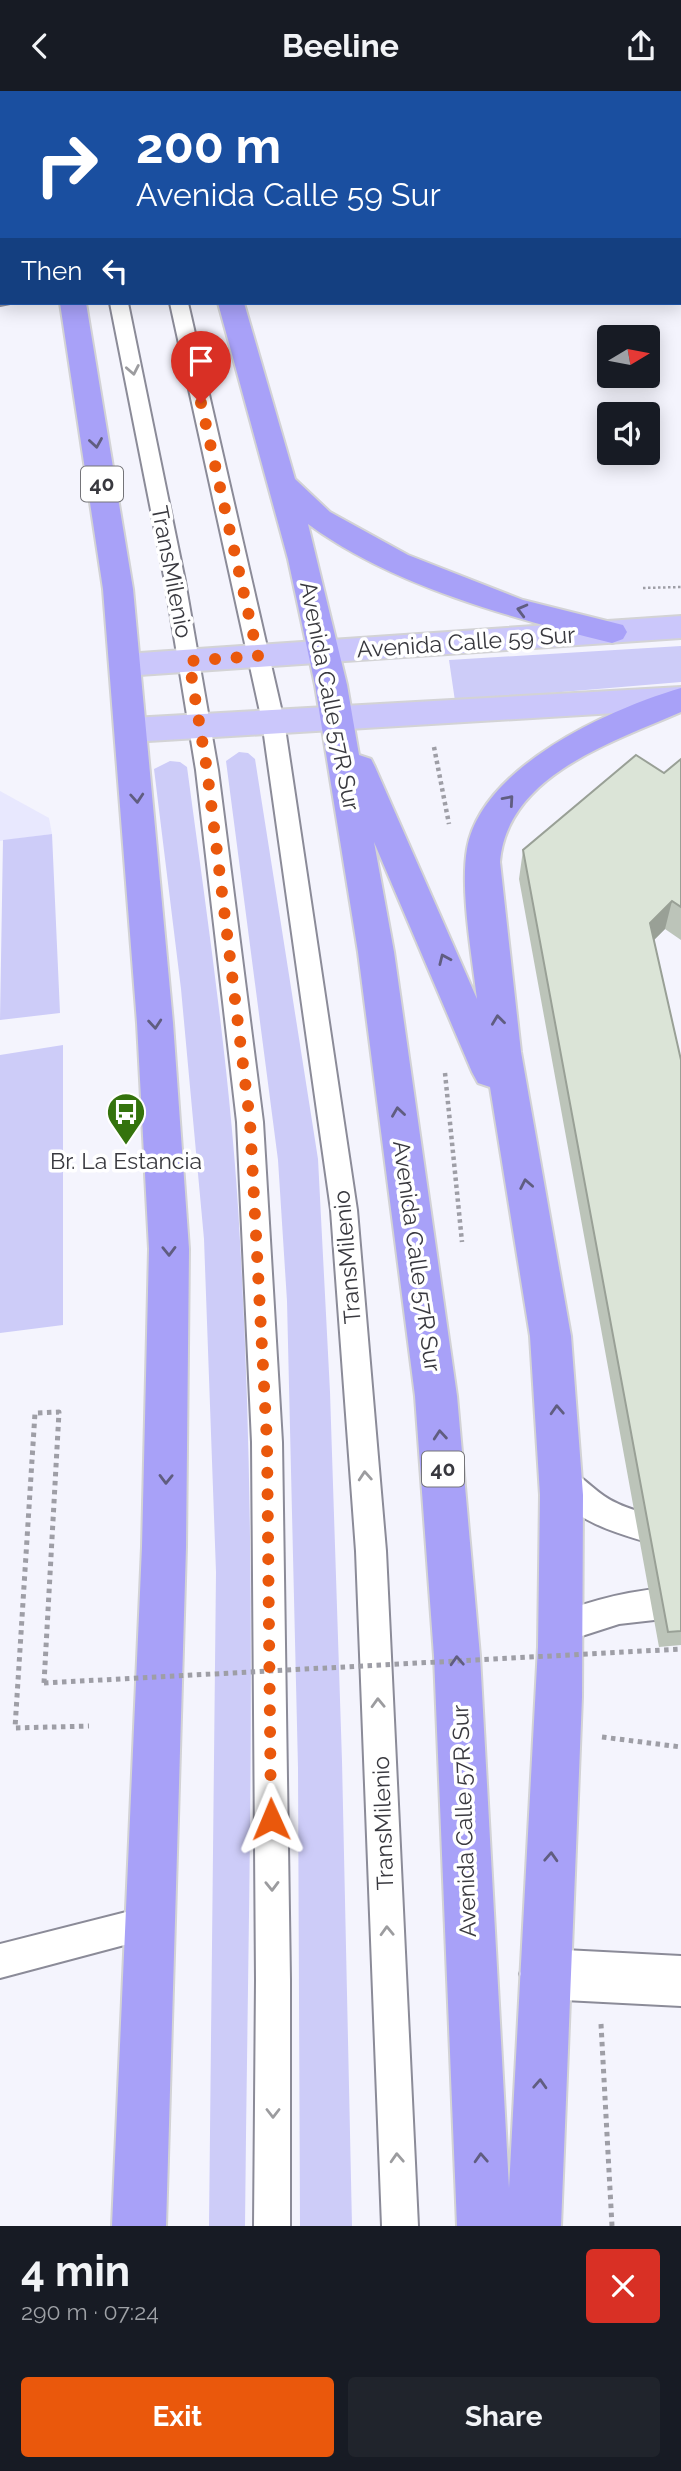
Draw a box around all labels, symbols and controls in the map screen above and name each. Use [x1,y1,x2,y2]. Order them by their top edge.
icon: back [21,27,59,65]
text: Beeline [282,27,399,64]
icon: share [622,27,660,65]
text: 200 m [136,117,281,174]
icon: right [21,119,112,210]
text: Avenida Calle 59 Sur [136,176,441,213]
icon: left [96,252,134,290]
text: Then [21,256,82,286]
north arrow [597,325,660,389]
map controls [597,325,660,465]
pin [171,331,231,403]
icon: arrive [182,342,220,380]
one-way arrow [124,364,139,376]
button: sound [597,402,660,465]
one-way arrow [88,437,103,449]
road number: 40 [81,467,123,501]
street label: TransMilenio [146,504,199,640]
street label: Avenida Calle 57R Sur [295,579,366,813]
one-way arrow [516,603,528,618]
street label: Avenida Calle 59 Sur [356,620,576,663]
one-way arrow [129,792,144,803]
one-way arrow [501,795,513,808]
one-way arrow [439,954,453,966]
one-way arrow [491,1014,506,1025]
one-way arrow [147,1019,162,1030]
bus stop icon: Br. La Estancia [105,1091,147,1146]
one-way arrow [390,1106,405,1118]
street label: Avenida Calle 57R Sur [388,1139,447,1373]
place label: Br. La Estancia [50,1147,202,1174]
one-way arrow [520,1178,535,1190]
street label: TransMilenio [327,1189,366,1325]
one-way arrow [161,1246,176,1257]
one-way arrow [550,1404,565,1415]
one-way arrow [432,1429,447,1440]
road number: 40 [422,1451,464,1487]
one-way arrow [358,1470,373,1481]
one-way arrow [158,1474,174,1485]
one-way arrow [450,1656,465,1667]
one-way arrow [370,1697,385,1708]
street label: Avenida Calle 57R Sur [446,1704,481,1938]
street label: TransMilenio [367,1756,398,1890]
position arrow [234,1782,308,1856]
one-way arrow [543,1851,558,1862]
one-way arrow [264,1881,280,1891]
one-way arrow [380,1925,395,1936]
one-way arrow [533,2079,548,2090]
one-way arrow [265,2108,280,2119]
one-way arrow [390,2152,405,2163]
one-way arrow [473,2152,488,2163]
text: 4 min [21,2247,130,2296]
button: close [586,2249,660,2323]
text: 290 m · 07:24 [21,2298,159,2325]
button: Exit [21,2377,334,2457]
button: Share [348,2377,660,2457]

